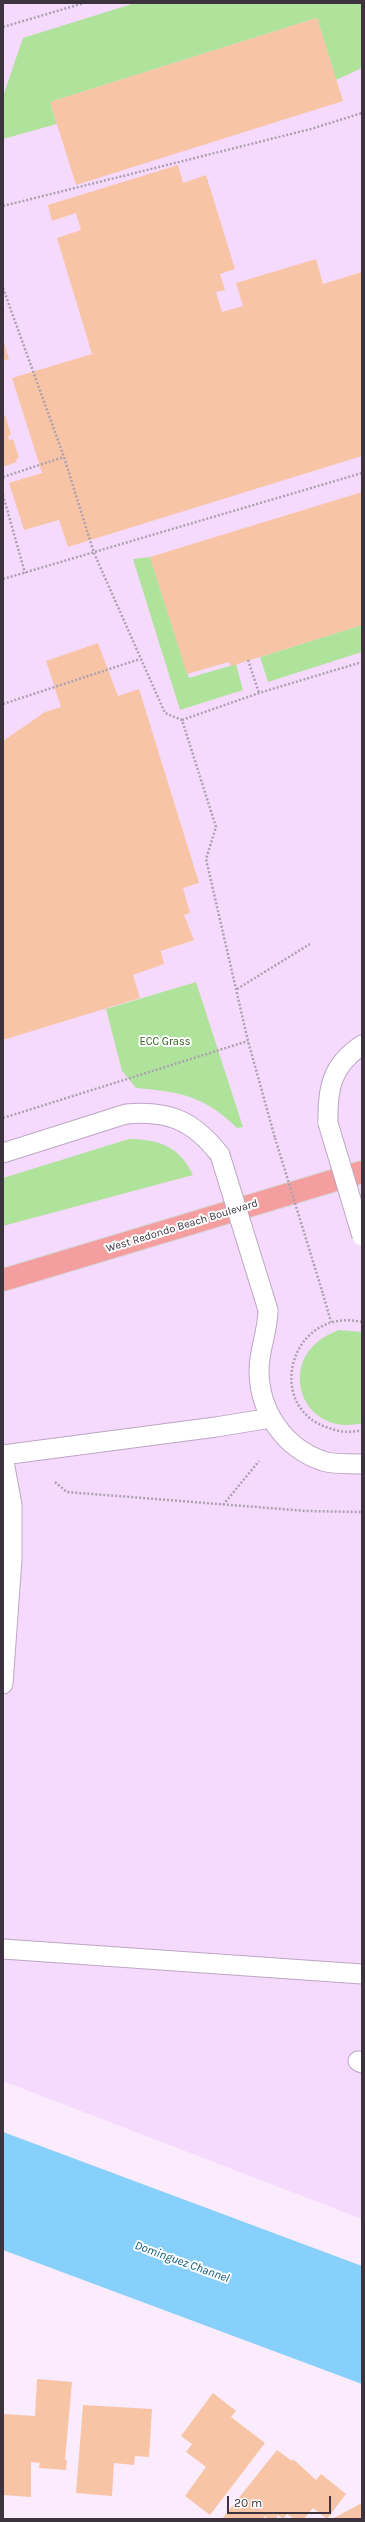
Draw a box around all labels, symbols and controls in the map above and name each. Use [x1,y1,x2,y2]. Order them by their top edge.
park label: ECC Grass [140,1035,190,1049]
street label: West Redondo Beach Boulevard [104,1197,260,1255]
water label: Dominguez Channel [133,2238,231,2286]
scale bar [229,2488,333,2514]
text: 20 m [234,2496,262,2510]

